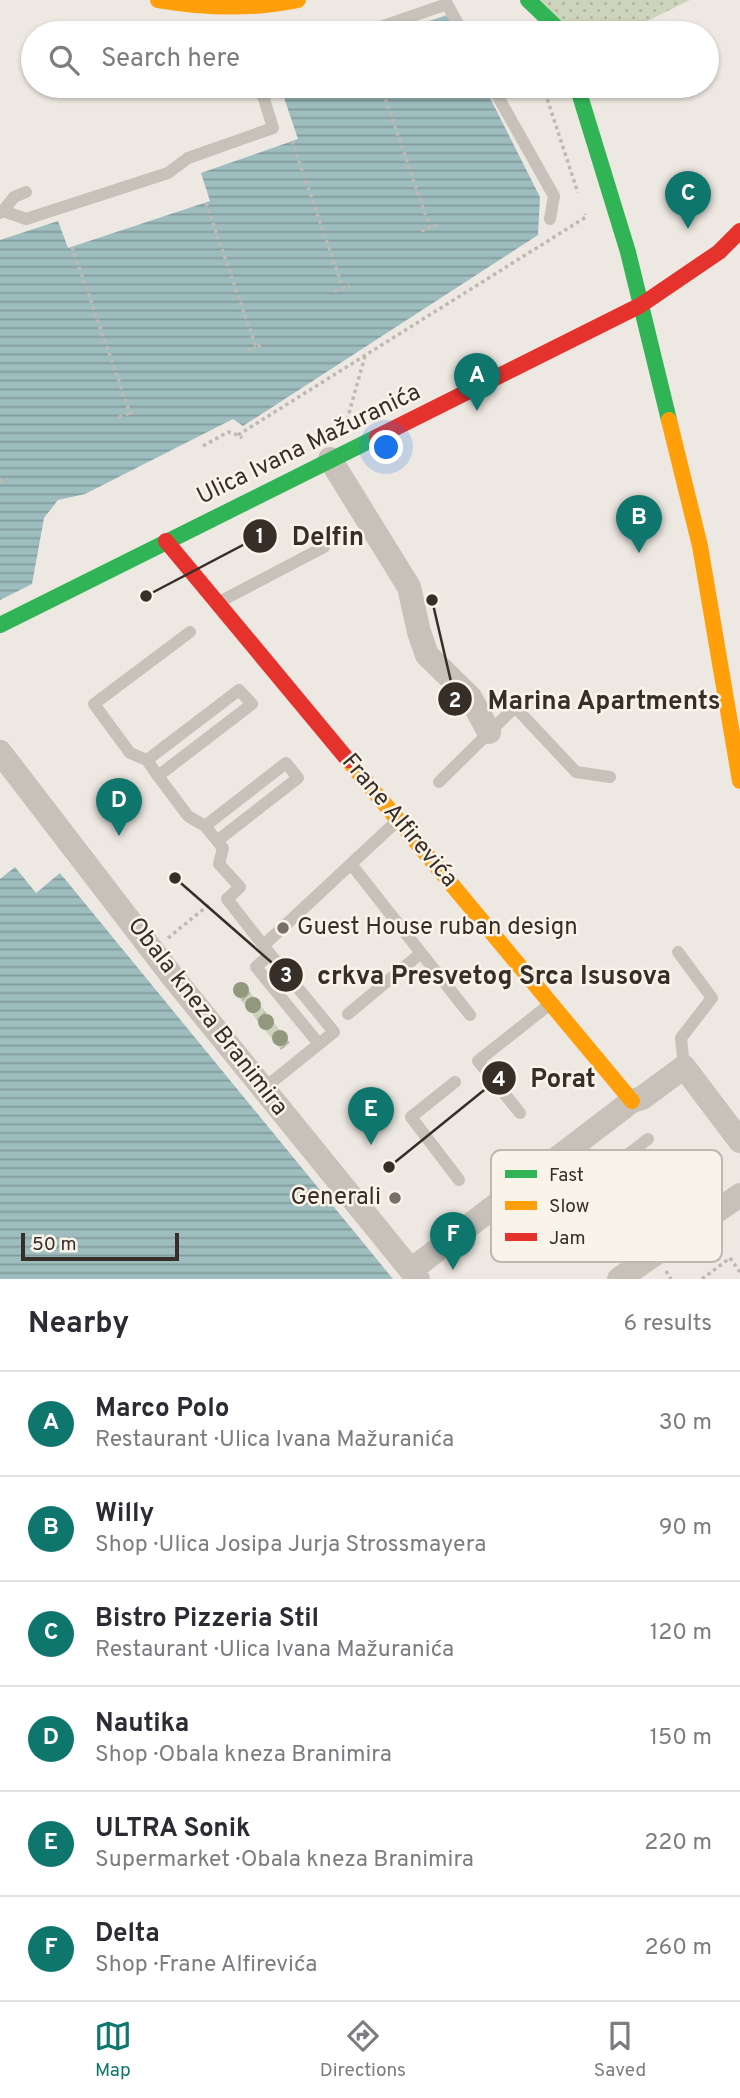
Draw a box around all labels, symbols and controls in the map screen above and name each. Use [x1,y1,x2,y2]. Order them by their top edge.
search box [21,21,719,98]
icon: search [45,41,83,79]
text: Search here [101,43,240,76]
pin: C [665,171,711,229]
pin: A [454,353,500,411]
street label: Ulica Ivana Mažuranića [192,378,426,512]
your location [369,430,403,464]
pin: B [616,495,662,553]
callout: Delfin [243,513,378,560]
text: Delfin [292,522,364,555]
text: 1 [256,524,264,551]
callout: Marina Apartments [438,676,735,723]
text: Marina Apartments [488,686,720,719]
text: 2 [449,688,461,715]
street label: Frane Alfirevića [334,748,464,894]
pin: D [96,778,142,836]
street label: Obala kneza Branimira [120,912,294,1122]
place label: Guest House ruban design [297,913,578,943]
marker: Guest House ruban design [275,920,291,936]
callout: crkva Presvetog Srca Isusova [268,951,685,998]
text: crkva Presvetog Srca Isusova [317,961,671,994]
text: 3 [280,963,292,990]
callout: Porat [481,1055,610,1102]
text: Porat [530,1064,596,1097]
text: 4 [492,1067,506,1094]
pin: E [348,1087,394,1145]
legend [491,1150,722,1262]
text: Fast [549,1164,584,1188]
place label: Generali [290,1183,381,1213]
marker: Generali [387,1190,403,1206]
text: Slow [549,1195,589,1219]
pin: F [430,1212,476,1270]
text: Jam [549,1227,586,1251]
scale bar [21,1230,178,1262]
text: 50 m [32,1233,77,1257]
text: Nearby [28,1306,129,1343]
text: 6 results [624,1310,712,1339]
text: Marco Polo [95,1393,229,1426]
text: A [43,1409,59,1438]
text: 30 m [659,1409,712,1438]
text: Restaurant · Ulica Ivana Mažuranića [95,1426,454,1455]
text: Willy [95,1498,154,1531]
text: B [43,1514,59,1543]
text: 90 m [659,1514,712,1543]
text: Shop · Ulica Josipa Jurja Strossmayera [95,1531,486,1560]
text: Bistro Pizzeria Stil [95,1603,319,1636]
text: C [44,1619,58,1648]
text: 120 m [650,1619,712,1648]
text: Restaurant · Ulica Ivana Mažuranića [95,1636,454,1665]
text: Nautika [95,1708,189,1741]
text: D [43,1724,59,1753]
text: 150 m [650,1724,712,1753]
text: Shop · Obala kneza Branimira [95,1741,392,1770]
text: ULTRA Sonik [95,1813,251,1846]
text: E [44,1829,58,1858]
text: 220 m [644,1829,712,1858]
text: Supermarket · Obala kneza Branimira [95,1846,474,1875]
text: Delta [95,1918,160,1951]
text: F [44,1934,58,1963]
text: 260 m [645,1934,712,1963]
text: Shop · Frane Alfirevića [95,1951,317,1980]
tab: Map [94,2017,132,2083]
tab: Directions [320,2017,406,2083]
tab: Saved [594,2017,646,2083]

